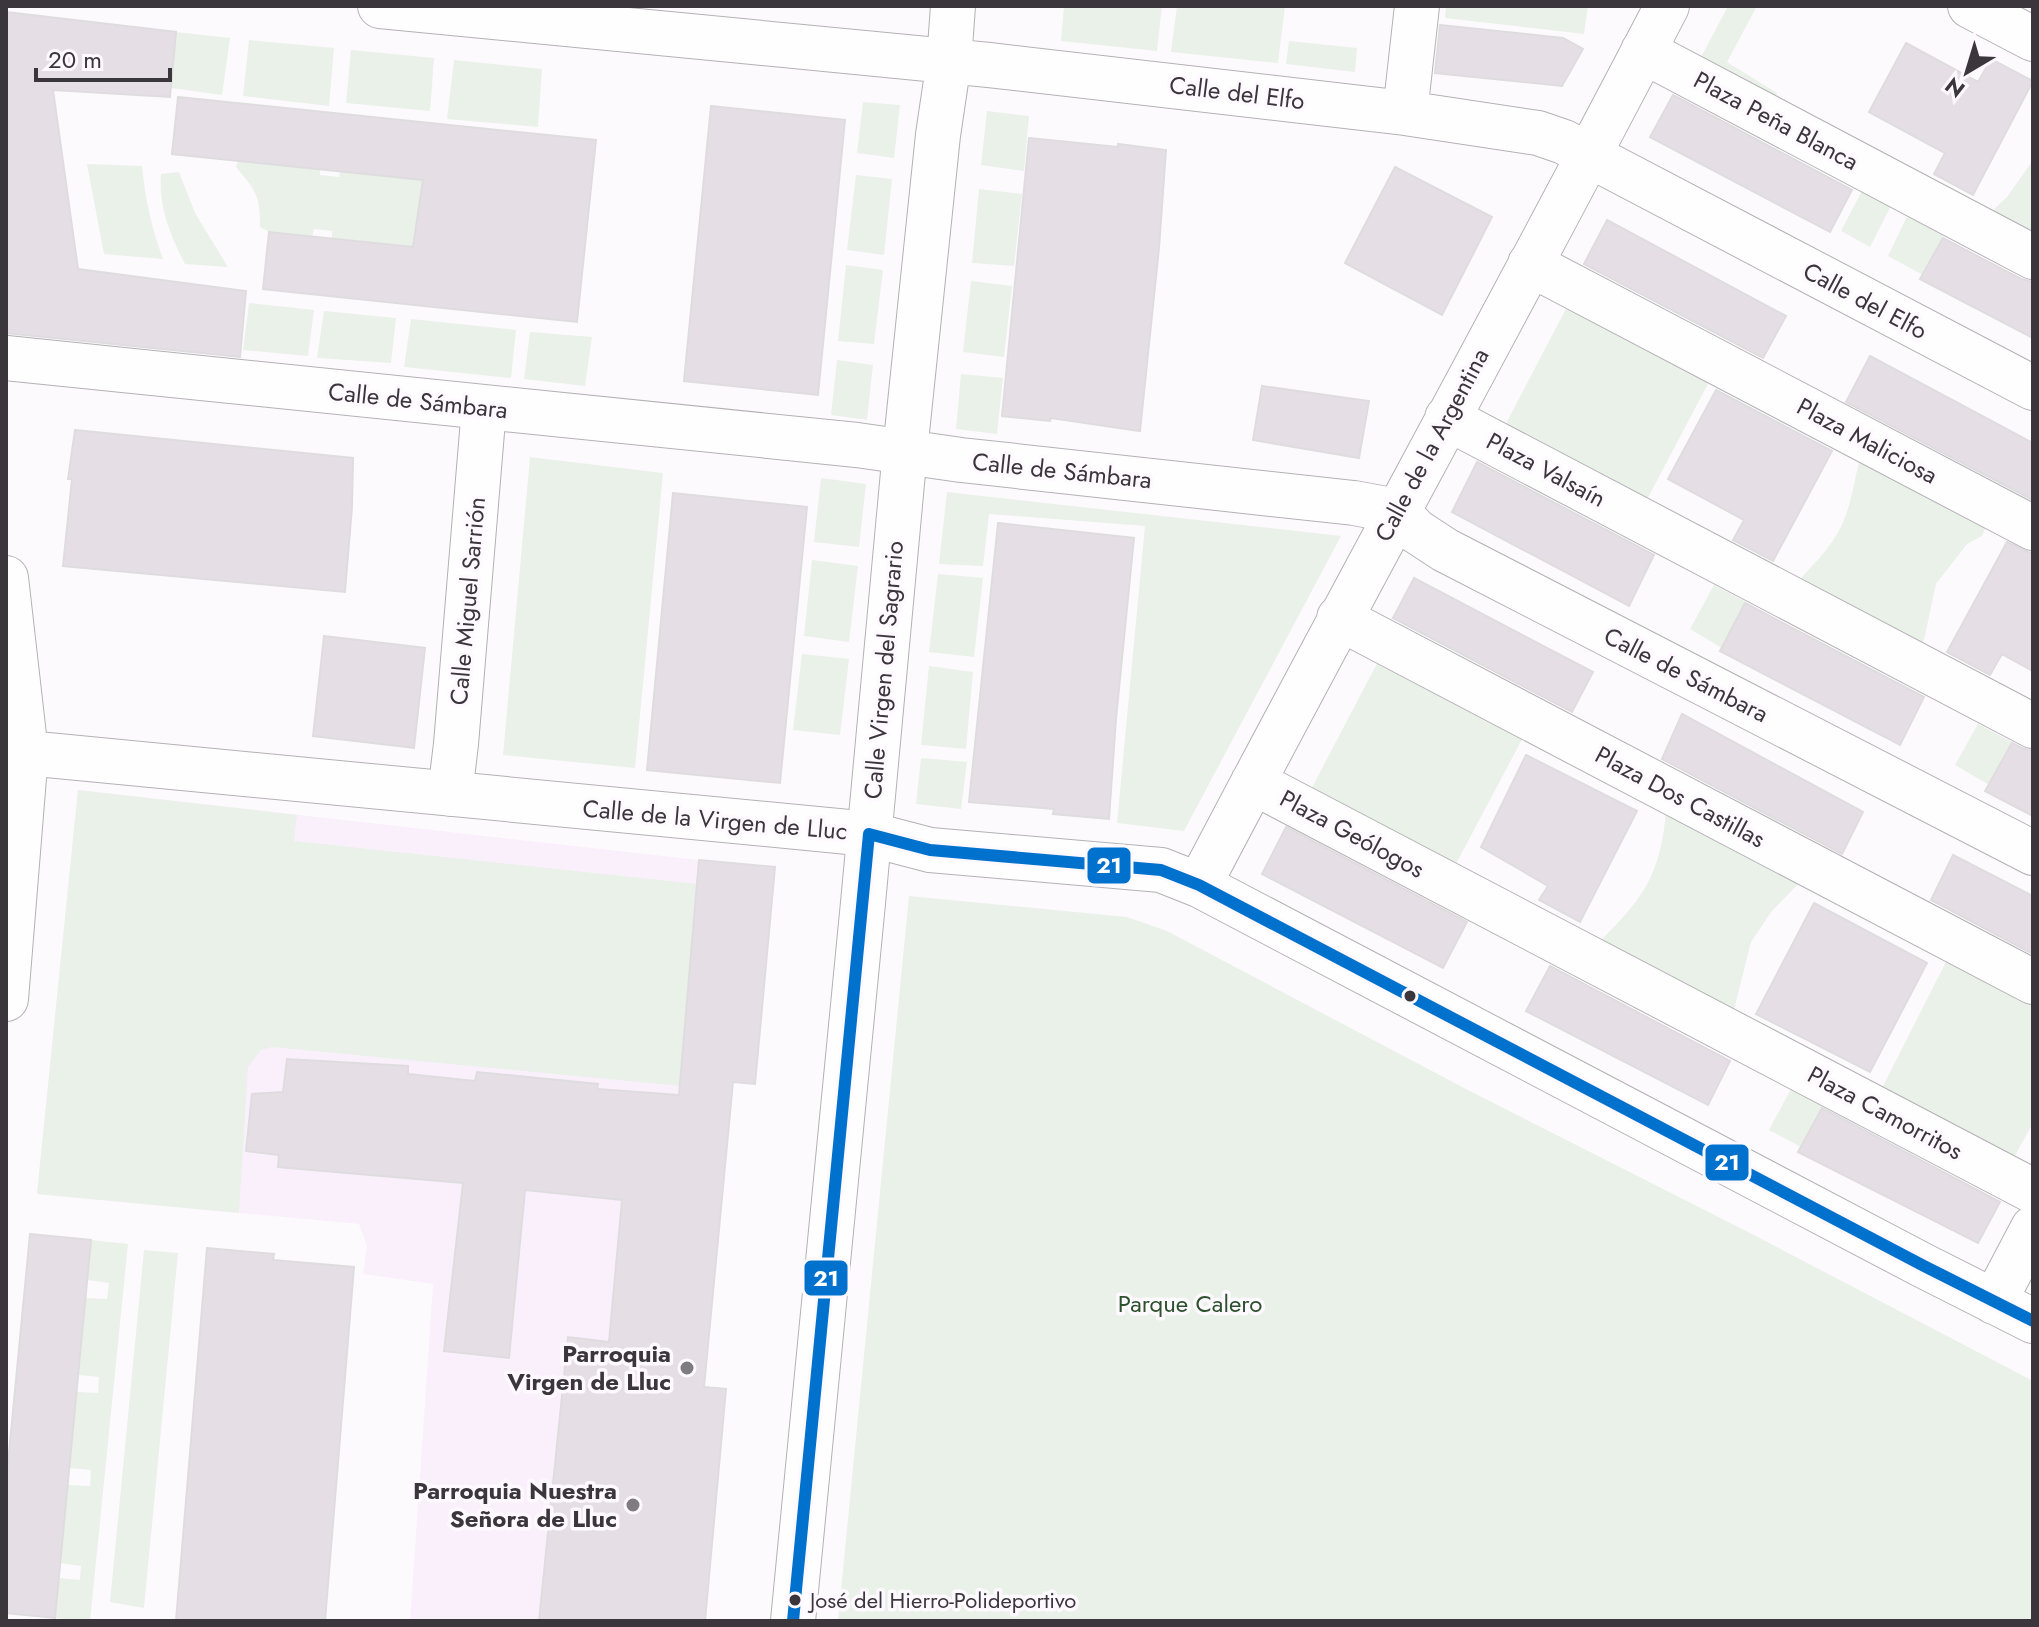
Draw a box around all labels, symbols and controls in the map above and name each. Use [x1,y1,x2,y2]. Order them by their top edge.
scale bar [36,32,170,82]
north arrow [1927,32,2007,112]
text: 20 m [48,42,102,77]
street label: Plaza Peña Blanca [1688,62,1865,179]
street label: Calle del Elfo [1167,67,1307,118]
text: N [1938,70,1971,106]
street label: Calle del Elfo [1797,253,1934,348]
street label: Calle de la Argentina [1366,342,1497,548]
street label: Calle de Sámbara [327,374,510,427]
street label: Plaza Maliciosa [1791,389,1944,492]
street label: Plaza Valsaín [1480,423,1612,516]
street label: Calle de Sámbara [971,444,1154,497]
street label: Calle Miguel Sarrión [441,495,494,706]
street label: Calle Virgen del Sagrario [855,539,912,800]
street label: Calle de Sámbara [1598,618,1775,731]
street label: Plaza Dos Castillas [1589,737,1772,856]
street label: Plaza Geólogos [1274,781,1431,886]
street label: Calle de la Virgen de Lluc [581,790,849,849]
line badge: 21 [1086,846,1132,885]
text: 21 [1096,849,1122,881]
unlabelled marker [1402,988,1418,1004]
street label: Plaza Camorritos [1801,1057,1969,1168]
line badge: 21 [1704,1143,1750,1182]
text: 21 [1714,1146,1740,1178]
line badge: 21 [803,1259,849,1297]
text: 21 [813,1262,839,1294]
park label: Parque Calero [1118,1286,1262,1321]
place label: Parroquia Virgen de Lluc [506,1336,671,1399]
marker: Parroquia Virgen de Lluc [678,1359,696,1377]
place label: Parroquia Nuestra Señora de Lluc [413,1473,617,1536]
marker: Parroquia Nuestra Señora de Lluc [624,1496,642,1514]
place label: José del Hierro-Polideportivo [807,1584,1076,1616]
marker: José del Hierro-Polideportivo [787,1592,803,1608]

